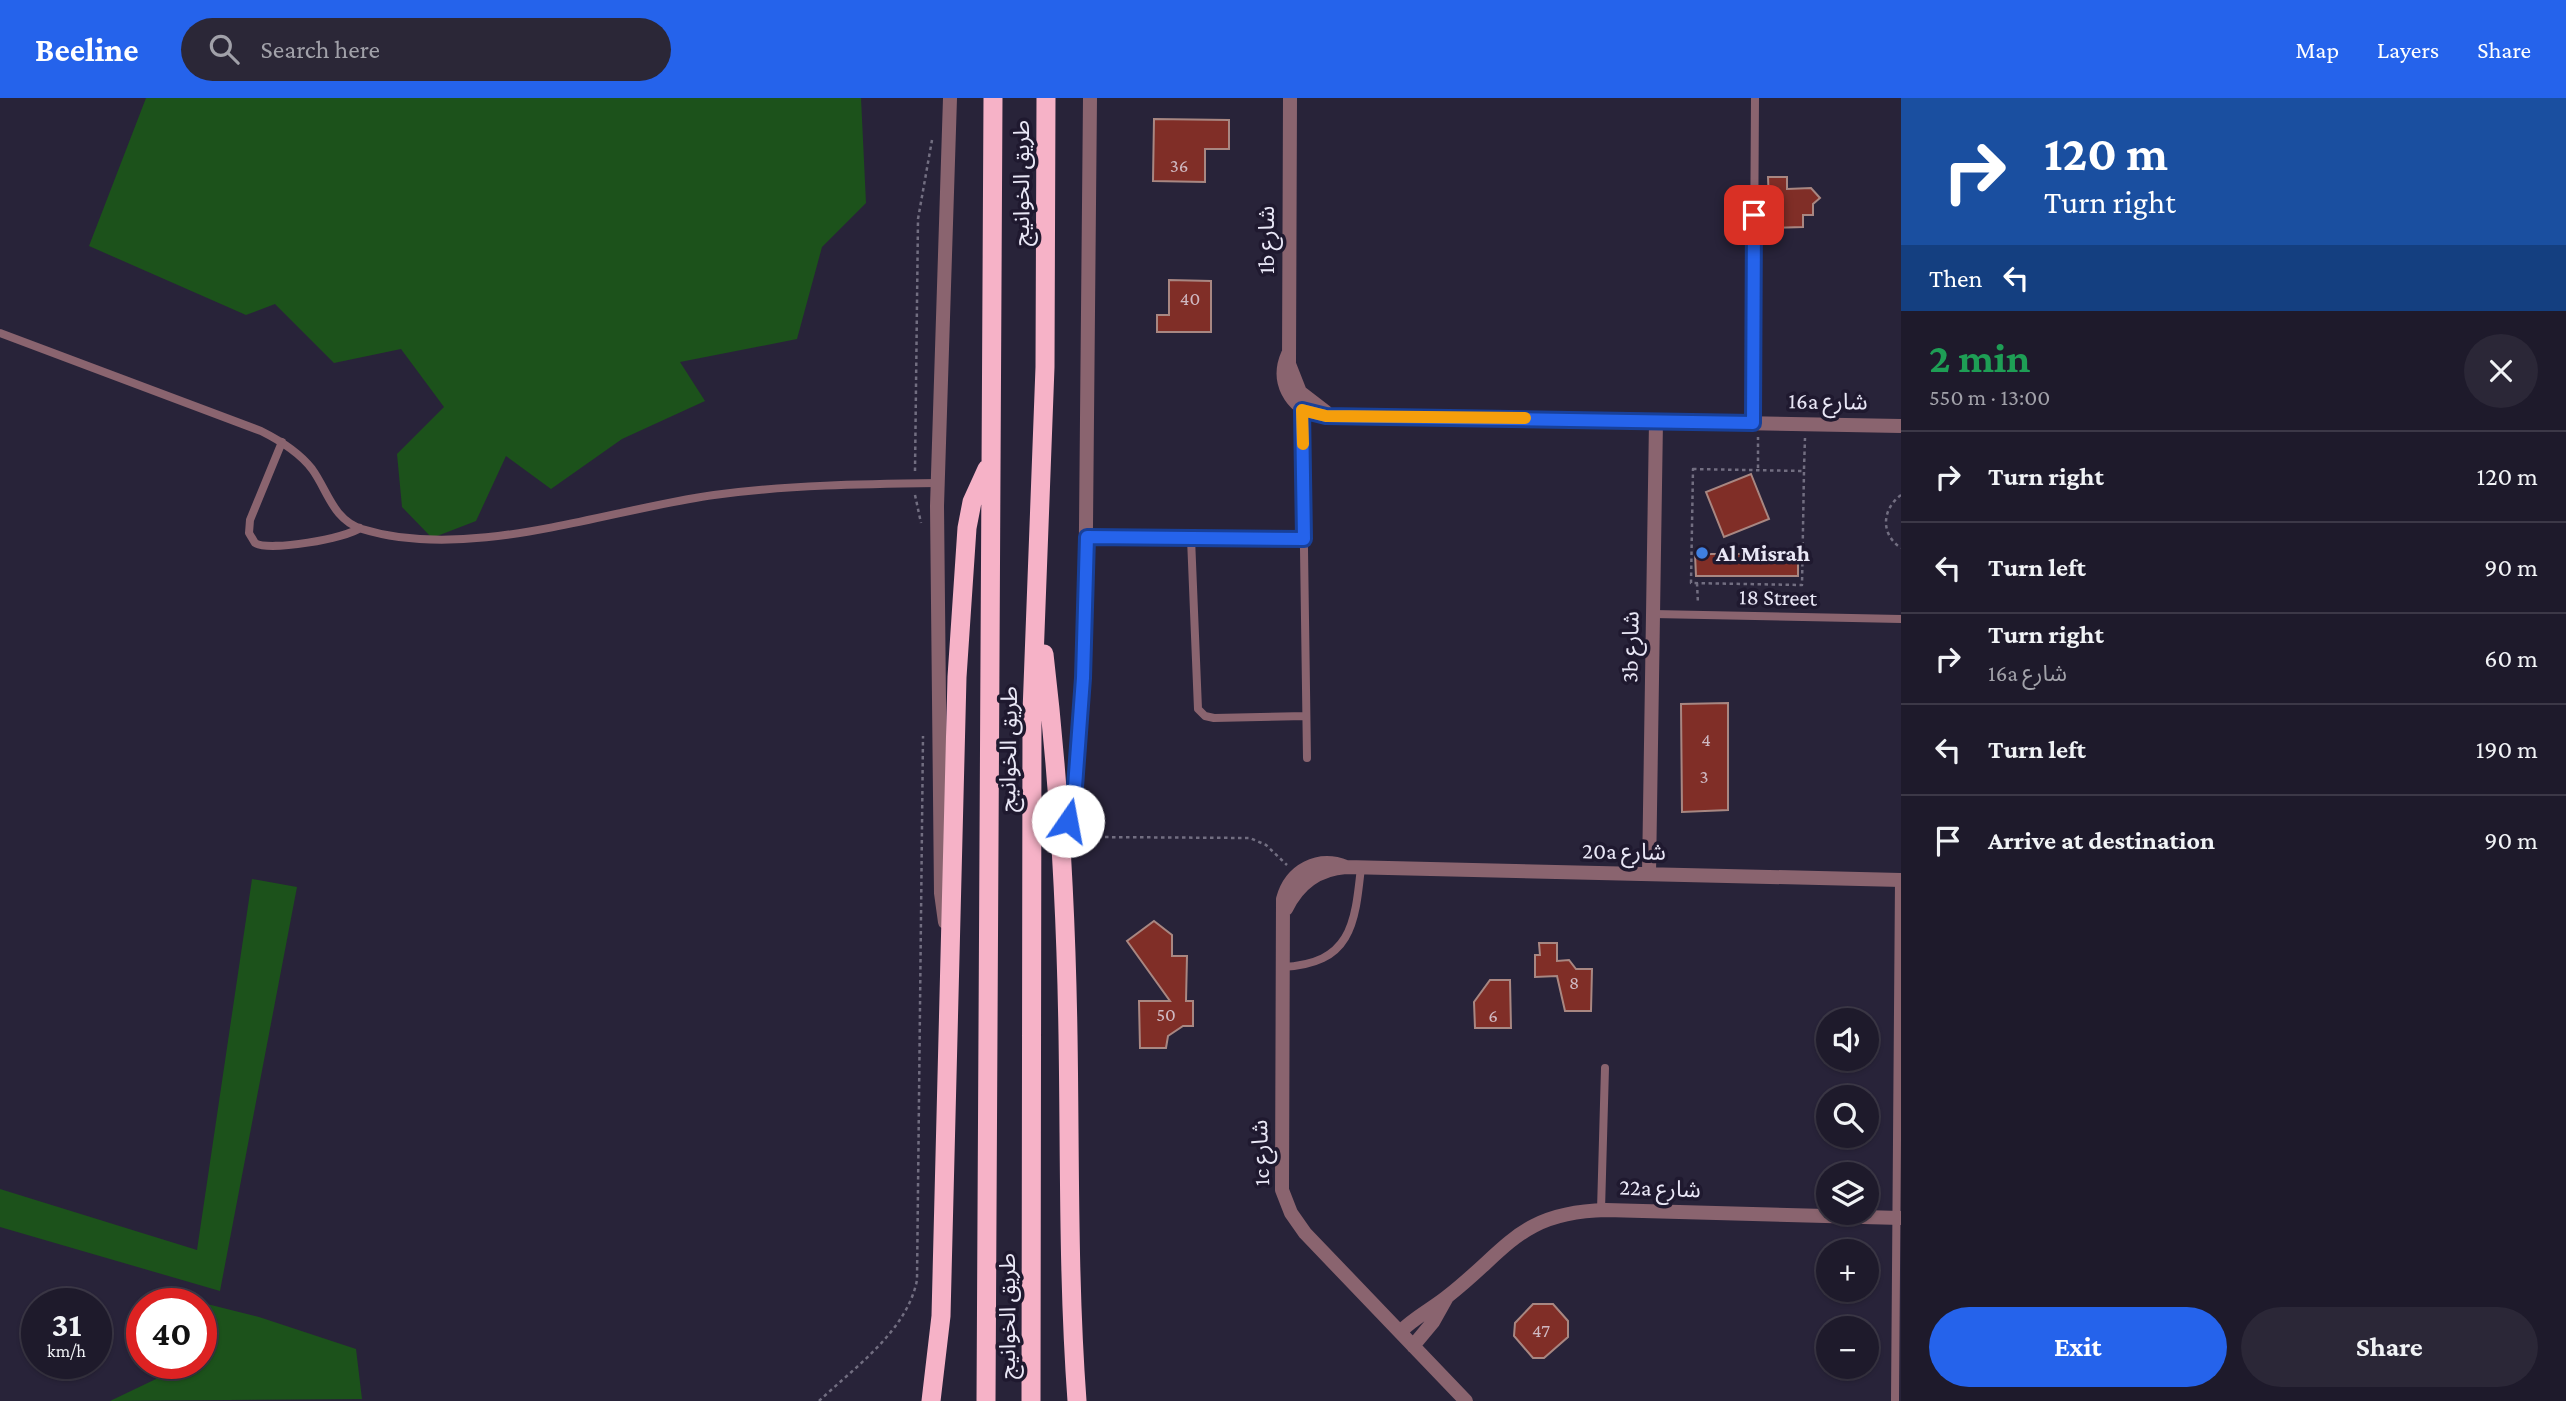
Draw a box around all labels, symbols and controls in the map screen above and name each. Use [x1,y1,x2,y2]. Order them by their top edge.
search box [181,18,671,81]
icon: search [205,30,243,68]
text: Beeline [35,31,139,68]
text: Search here [261,35,380,64]
text: Map [2295,36,2339,63]
text: Layers [2377,36,2439,63]
text: Share [2477,36,2531,63]
street label: طريق الخوانيج [1008,120,1038,246]
icon: right [1929,126,2020,217]
text: 120 m [2044,126,2168,181]
house number: 36 [1170,155,1188,176]
text: Turn right [2044,184,2176,220]
pin [1724,185,1784,245]
icon: arrive [1735,196,1773,234]
street label: 1b شارع [1253,206,1283,274]
icon: left [1997,259,2035,297]
text: Then [1929,264,1983,293]
house number: 40 [1180,288,1200,309]
text: 2 min [1929,334,2030,381]
button: close [2464,334,2538,408]
text: 550 m · 13:00 [1929,384,2050,410]
street label: 16a شارع [1788,387,1868,419]
icon: right [1929,458,1967,496]
text: Turn right [1988,462,2104,491]
text: 120 m [2477,462,2538,491]
place label: Al Misrah [1715,540,1810,566]
marker: Al Misrah [1694,545,1710,561]
icon: left [1929,549,1967,587]
text: Turn left [1988,553,2086,582]
text: 90 m [2484,553,2538,582]
street label: 18 Street [1739,583,1818,611]
street label: 3b شارع [1616,611,1648,683]
text: Turn right [1988,620,2104,649]
icon: right [1929,640,1967,678]
text: 60 m [2484,644,2538,673]
text: 16a شارع [1988,660,2067,686]
street label: طريق الخوانيج [994,686,1026,812]
house number: 4 [1701,729,1711,750]
icon: left [1929,731,1967,769]
text: Turn left [1988,735,2086,764]
text: 190 m [2476,735,2538,764]
house number: 3 [1699,766,1709,787]
position arrow [1031,784,1105,858]
icon: arrive [1929,822,1967,860]
text: Arrive at destination [1988,826,2215,855]
text: 90 m [2484,826,2538,855]
street label: 20a شارع [1582,837,1666,869]
house number: 8 [1569,972,1579,993]
house number: 50 [1156,1004,1176,1025]
house number: 6 [1488,1005,1498,1026]
map controls [1816,1008,1879,1379]
button: sound [1816,1008,1879,1071]
button: search [1816,1085,1879,1148]
street label: 1c شارع [1246,1119,1278,1187]
button: layers [1816,1162,1879,1225]
street label: 22a شارع [1619,1174,1701,1206]
button: + [1816,1239,1879,1302]
street label: طريق الخوانيج [994,1253,1024,1379]
speed limit sign: 40 [126,1288,217,1379]
text: 31 [51,1305,82,1344]
button: Exit [1929,1307,2227,1387]
button: Share [2241,1307,2538,1387]
button: − [1816,1316,1879,1379]
house number: 47 [1532,1320,1550,1341]
text: km/h [47,1341,86,1361]

